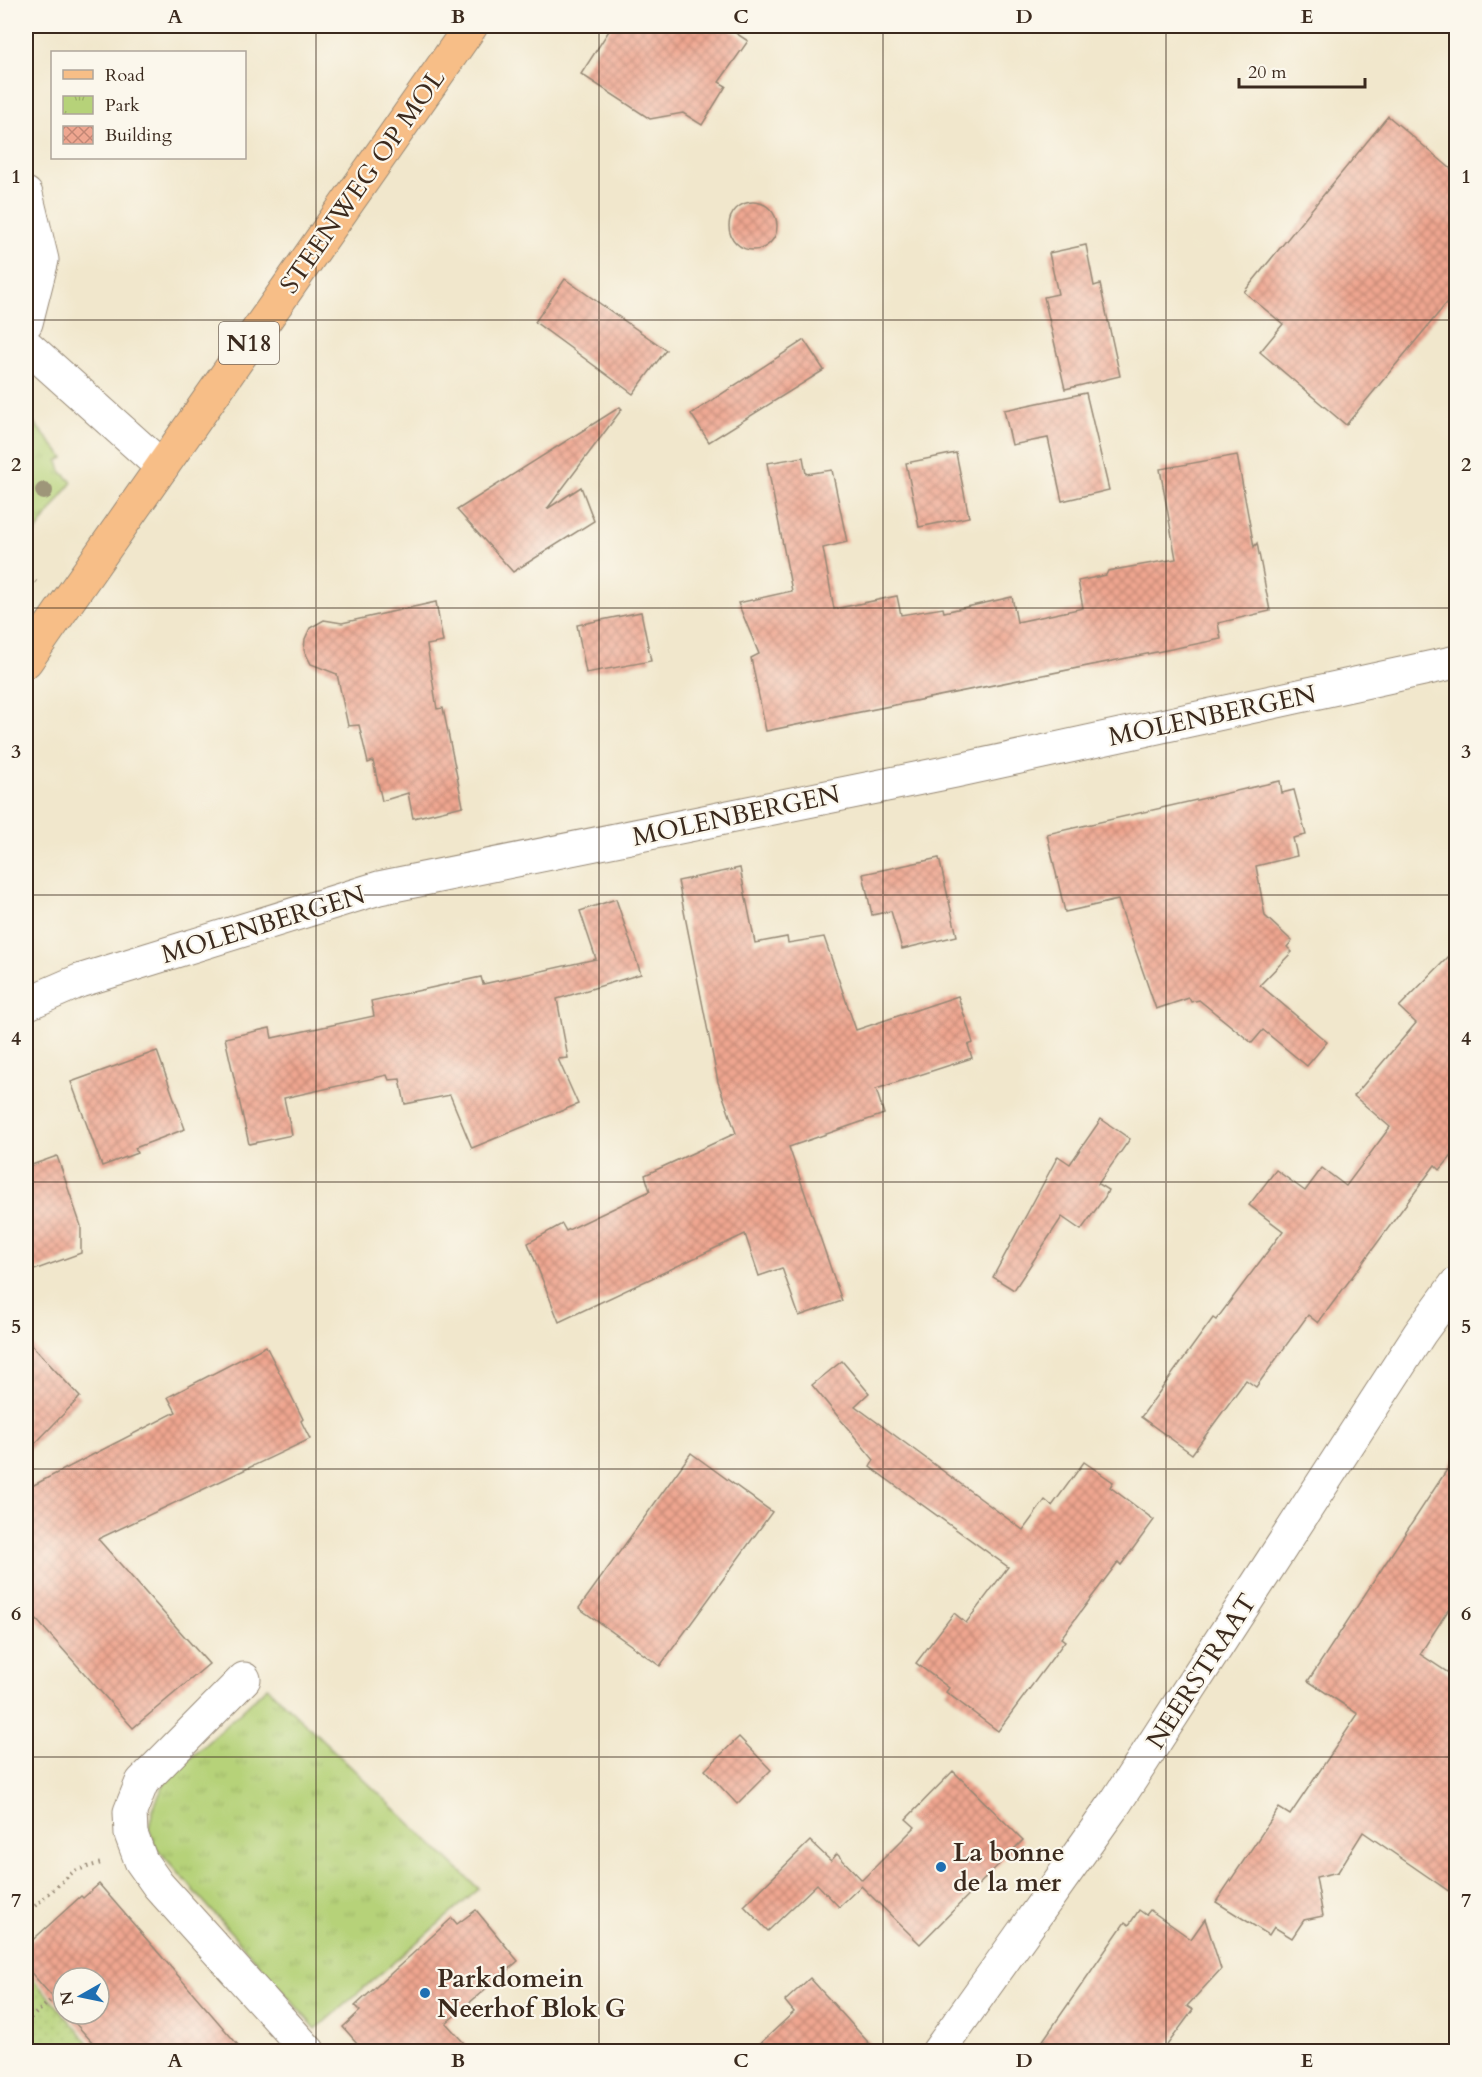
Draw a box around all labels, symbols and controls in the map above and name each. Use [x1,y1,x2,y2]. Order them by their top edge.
text: A [167,3,183,30]
text: B [451,3,465,30]
text: C [733,3,749,30]
text: D [1015,3,1033,30]
text: E [1301,3,1313,30]
legend [51,51,246,159]
scale bar [1239,51,1365,89]
text: 20 m [1248,60,1287,85]
street label: STEENWEG OP MOL [272,62,453,300]
text: Road [105,63,145,88]
text: Park [105,93,140,118]
text: Building [105,123,173,148]
text: 1 [11,163,21,190]
text: 1 [1461,163,1471,190]
road number: N18 [219,322,279,364]
text: 2 [11,451,21,478]
text: 2 [1461,451,1471,478]
street label: MOLENBERGEN [1105,676,1319,755]
text: 3 [11,738,21,765]
text: 3 [1461,738,1471,765]
street label: MOLENBERGEN [629,776,843,855]
street label: MOLENBERGEN [157,877,369,972]
text: 4 [11,1025,21,1052]
text: 4 [1461,1025,1471,1052]
text: 5 [11,1313,21,1340]
text: 5 [1461,1313,1471,1340]
street label: NEERSTRAAT [1138,1587,1265,1756]
text: 6 [11,1600,21,1627]
text: 6 [1461,1600,1471,1627]
place label: La bonne de la mer [953,1835,1065,1900]
marker: La bonne de la mer [934,1860,948,1874]
text: 7 [11,1887,21,1914]
text: 7 [1461,1887,1471,1914]
place label: Parkdomein Neerhof Blok G [437,1961,626,2026]
north arrow [51,1966,111,2026]
marker: Parkdomein Neerhof Blok G [418,1986,432,2000]
text: N [55,1990,79,2007]
text: A [167,2047,183,2074]
text: B [451,2047,465,2074]
text: C [733,2047,749,2074]
text: D [1015,2047,1033,2074]
text: E [1301,2047,1313,2074]

